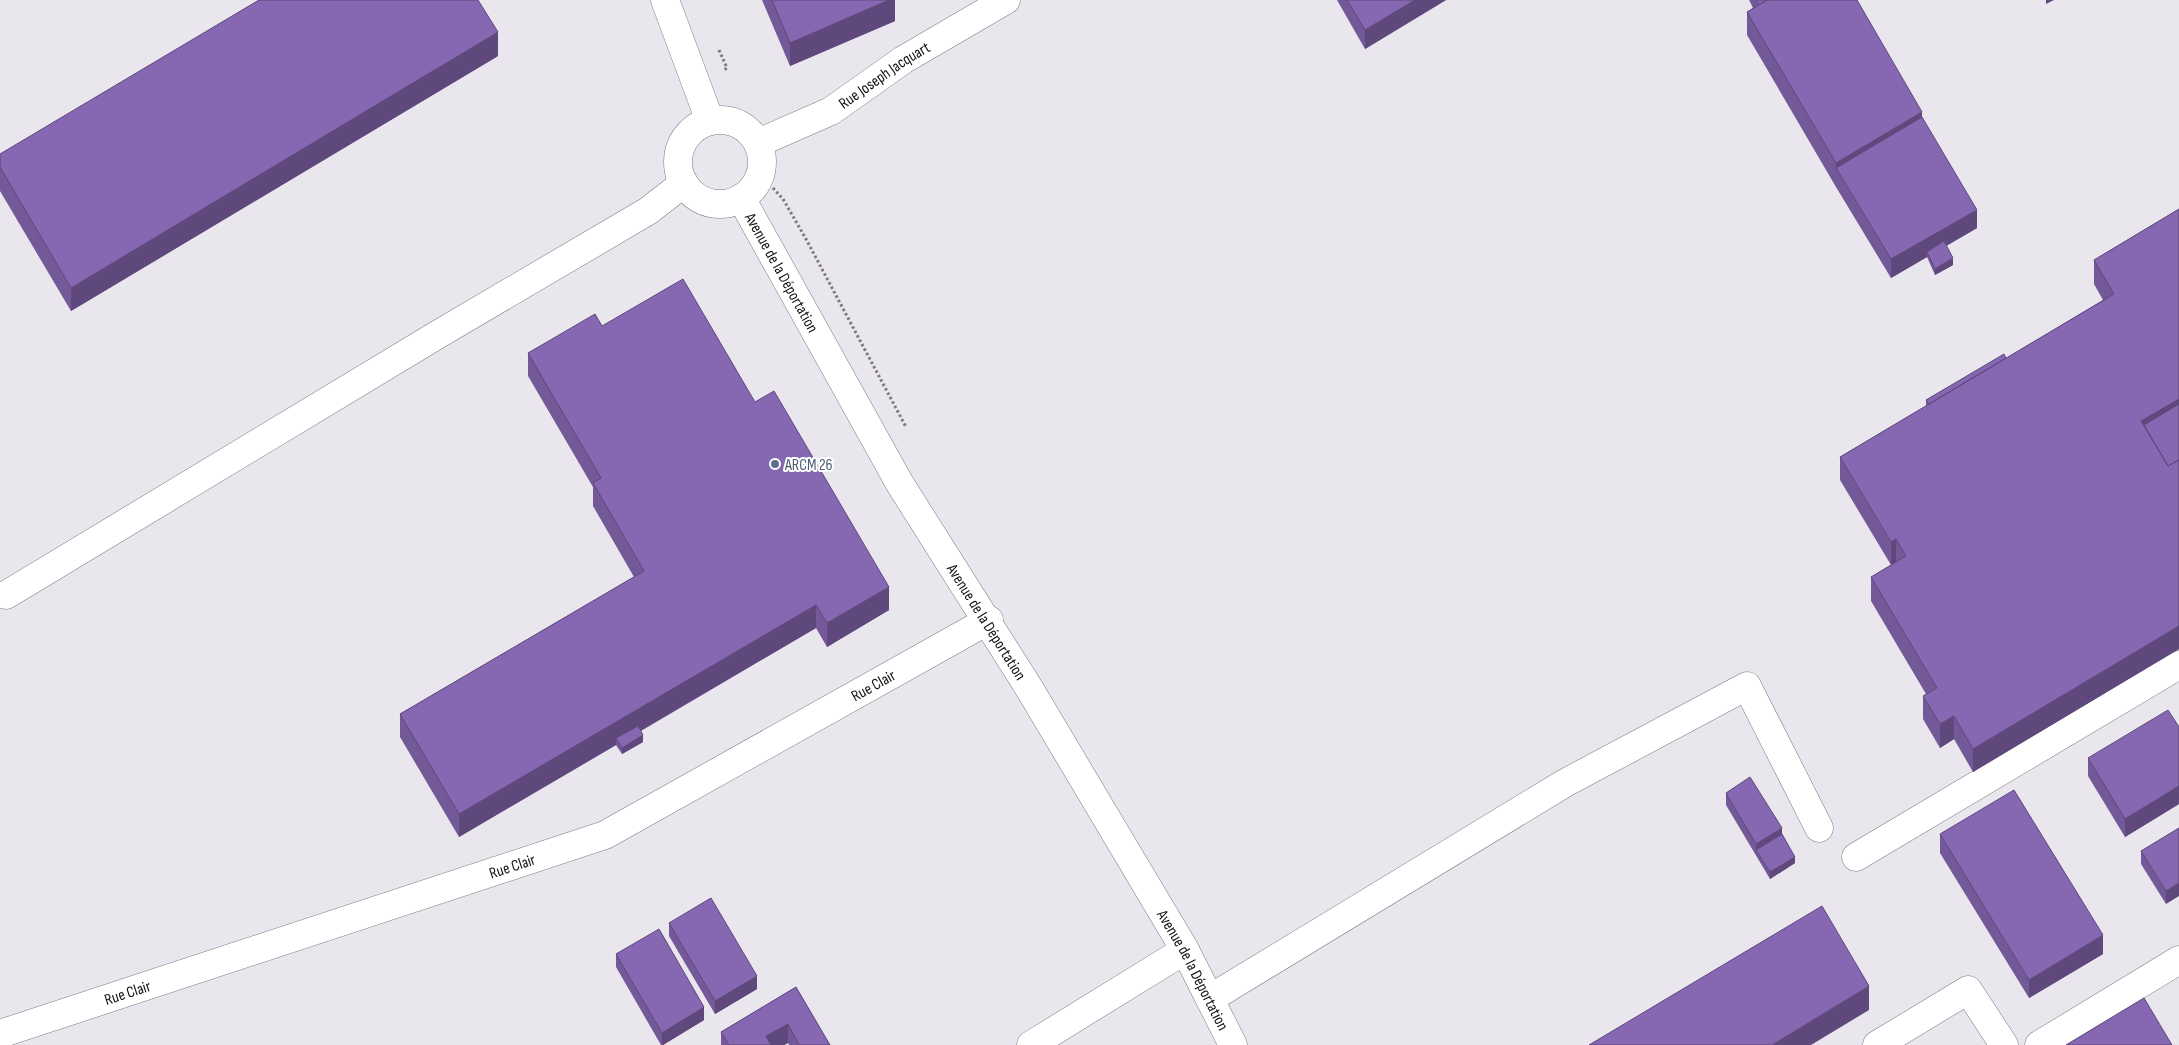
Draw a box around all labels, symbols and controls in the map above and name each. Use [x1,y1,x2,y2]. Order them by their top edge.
street label: Rue Joseph Jacquart [835,38,934,114]
street label: Avenue de la Déportation [740,209,822,336]
place label: ARCM 26 [784,456,833,475]
marker: ARCM 26 [769,458,781,470]
street label: Avenue de la Déportation [941,560,1030,684]
street label: Rue Clair [848,666,899,706]
street label: Rue Clair [487,850,538,883]
street label: Avenue de la Déportation [1152,906,1232,1034]
street label: Rue Clair [102,977,154,1010]

